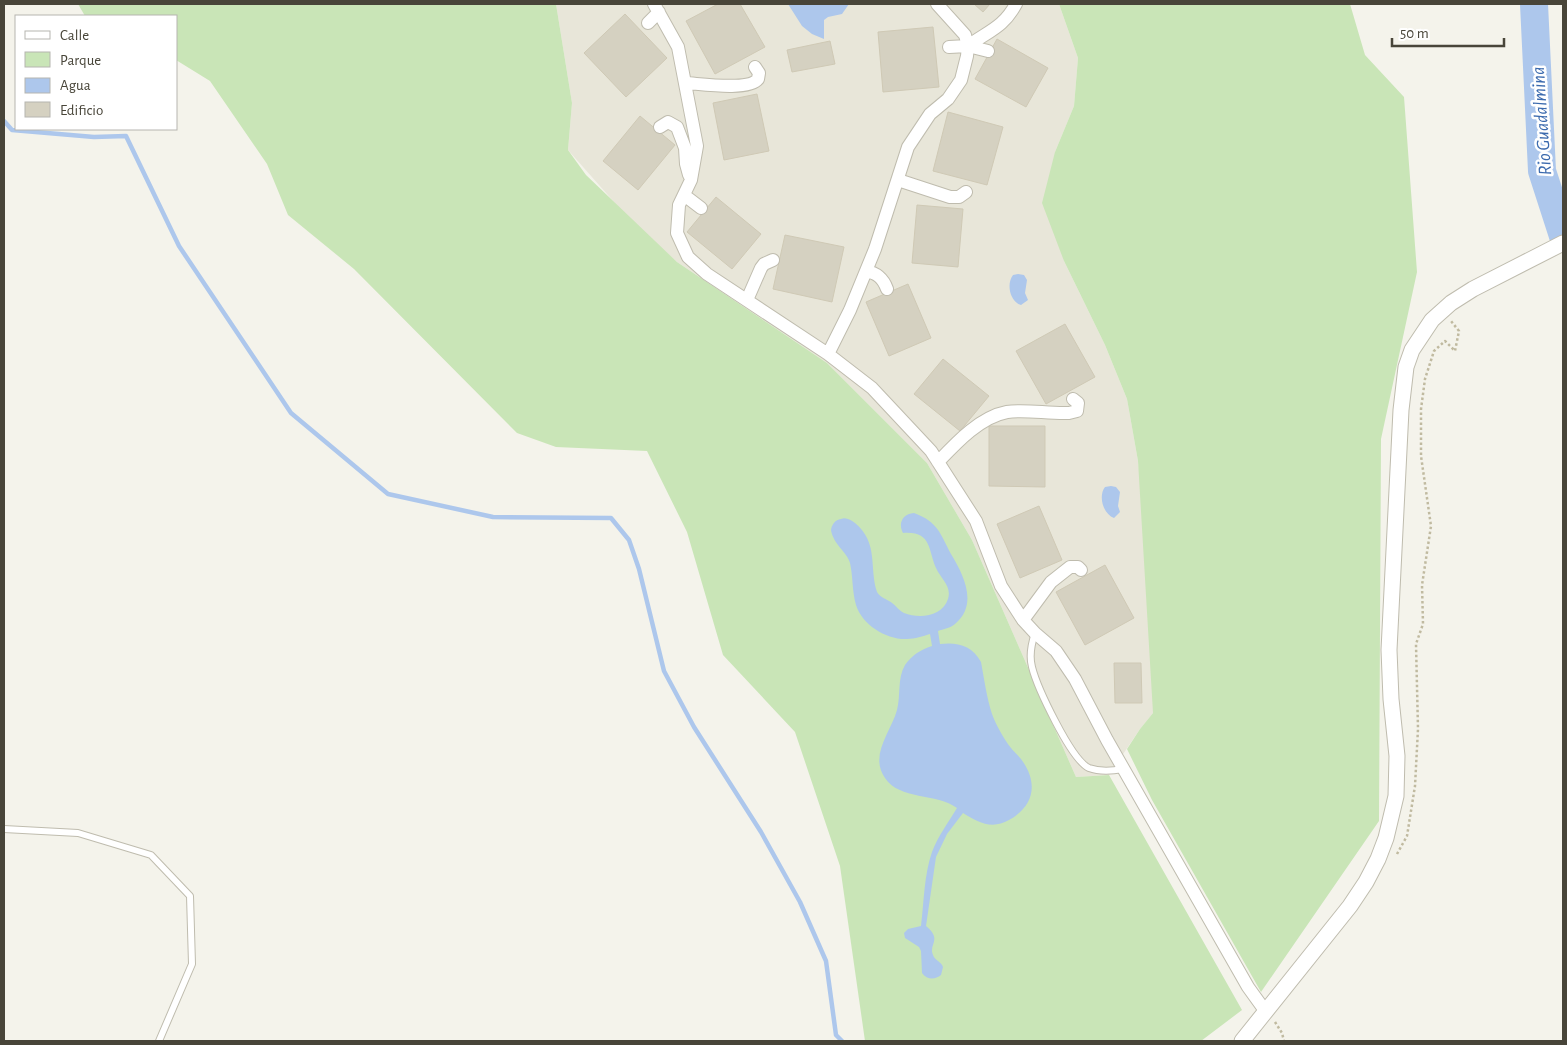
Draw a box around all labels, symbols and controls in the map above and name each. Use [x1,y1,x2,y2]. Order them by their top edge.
legend [15,15,178,130]
scale bar [1392,15,1504,47]
text: 50 m [1400,26,1429,41]
text: Calle [60,28,89,43]
text: Parque [60,53,101,68]
water label: Rio Guadalmina [1529,66,1555,176]
text: Agua [60,78,91,93]
text: Edificio [60,103,103,118]

